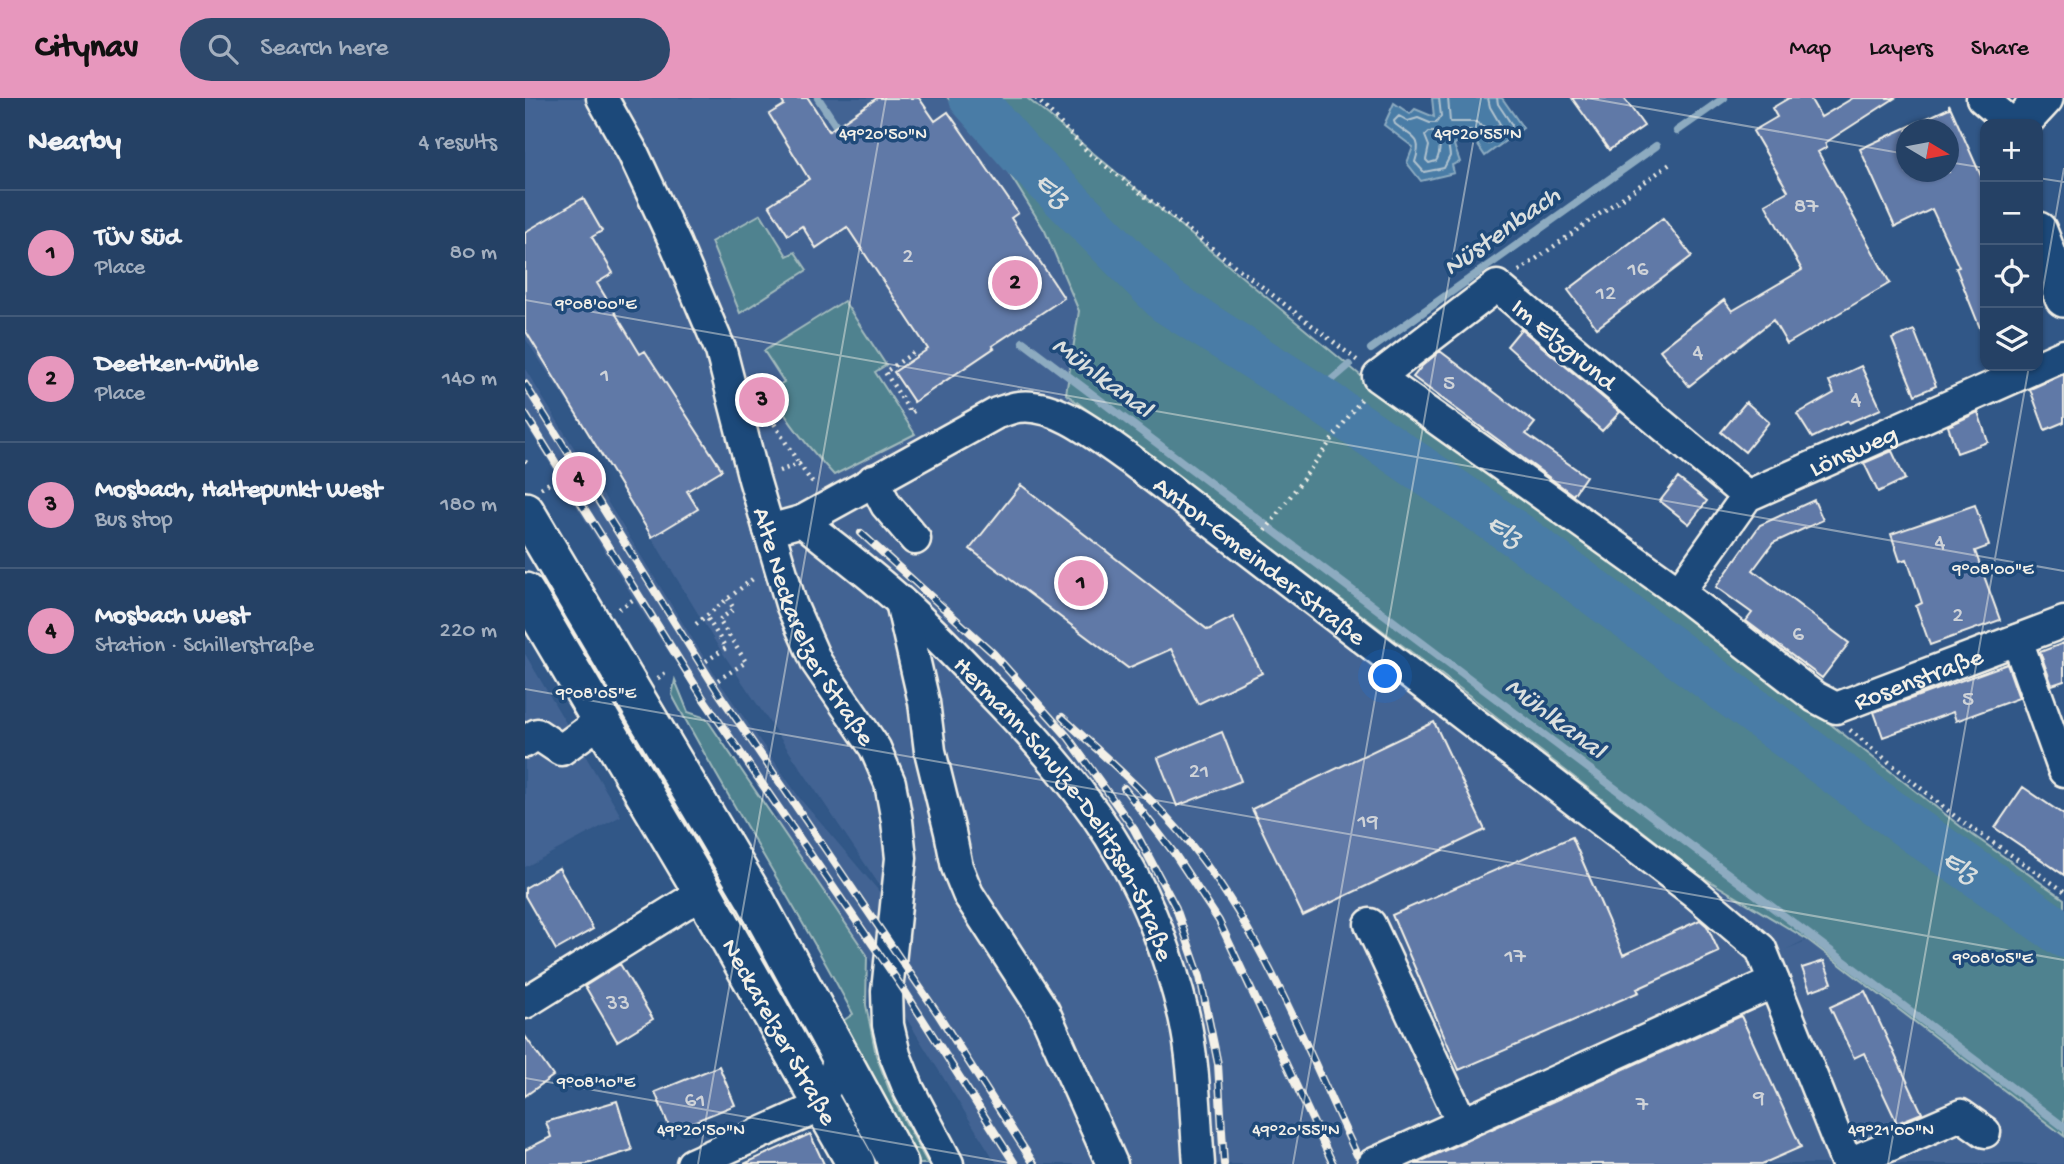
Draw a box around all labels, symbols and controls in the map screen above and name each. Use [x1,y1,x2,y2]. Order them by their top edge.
search box [180,18,670,81]
text: Citynav [35,30,138,68]
icon: search [204,30,242,68]
text: Search here [260,34,388,65]
text: Map [1789,35,1831,64]
text: Layers [1869,35,1933,64]
text: Share [1971,35,2029,64]
north arrow [1896,119,1959,182]
map controls [1980,119,2043,371]
button: + [1980,119,2043,182]
text: 49°20'50"N [839,125,927,146]
text: 49°20'55"N [1434,125,1522,146]
text: Nearby [28,126,121,161]
text: 4 results [418,130,497,157]
water label: Elz [1027,167,1077,216]
water label: Nüstenbach [1437,180,1568,285]
button: − [1980,182,2043,245]
house number: 87 [1794,194,1819,221]
text: TÜV Süd [95,224,180,255]
text: 1 [46,240,56,267]
text: 80 m [450,240,497,267]
house number: 2 [902,244,914,271]
button: locate [1980,245,2043,308]
text: Place [95,255,145,282]
pin: 2 [992,257,1038,309]
house number: 16 [1627,257,1649,284]
house number: 12 [1595,281,1616,308]
street label: Im Elzgrund [1503,293,1622,401]
text: 9°08'00"E [555,295,637,316]
button: layers [1980,308,2043,371]
water label: Mühlkanal [1045,330,1159,428]
house number: 4 [1693,340,1704,367]
text: Deetken-Mühle [95,350,258,381]
house number: 1 [599,363,610,390]
text: 2 [45,366,57,393]
text: 140 m [442,366,497,393]
house number: 5 [1443,371,1455,398]
pin: 3 [739,374,785,426]
text: Place [95,381,145,408]
house number: 4 [1851,387,1862,414]
street label: Lönsweg [1805,420,1903,486]
pin: 4 [556,453,602,505]
street label: Anton-Gmeinder-Straße [1145,471,1371,655]
text: Mosbach, Haltepunkt West [95,476,382,507]
text: 3 [45,492,57,519]
text: 180 m [440,492,497,519]
street label: Alte Neckarelzer Straße [743,504,880,754]
text: Bus stop [95,507,173,534]
water label: Elz [1480,508,1530,556]
house number: 4 [1935,530,1946,557]
pin: 1 [1058,557,1104,609]
text: 9°08'00"E [1952,560,2034,581]
text: Mosbach West [95,602,249,633]
house number: 2 [1952,603,1964,630]
text: 4 [46,618,56,645]
text: 220 m [440,618,497,645]
house number: 6 [1792,622,1804,649]
text: Station · Schillerstraße [95,633,314,660]
street label: Rosenstraße [1850,643,1989,720]
street label: Hermann-Schulze-Delitzsch-Straße [945,651,1178,966]
your location [1368,659,1402,693]
water label: Mühlkanal [1498,671,1612,769]
text: 9°08'05"E [555,684,637,705]
house number: 5 [1962,687,1974,714]
house number: 21 [1189,759,1209,786]
house number: 19 [1357,809,1379,836]
water label: Elz [1935,844,1985,892]
street label: Neckarelzer Straße [712,934,842,1132]
house number: 17 [1503,944,1527,971]
text: 9°08'05"E [1952,949,2034,970]
house number: 33 [605,991,630,1018]
text: 9°08'10"E [556,1073,636,1094]
house number: 9 [1752,1085,1765,1112]
house number: 61 [685,1088,705,1115]
house number: 7 [1635,1092,1649,1119]
text: 49°20'50"N [657,1121,745,1142]
text: 49°20'55"N [1252,1121,1340,1142]
text: 49°21'00"N [1848,1121,1934,1142]

